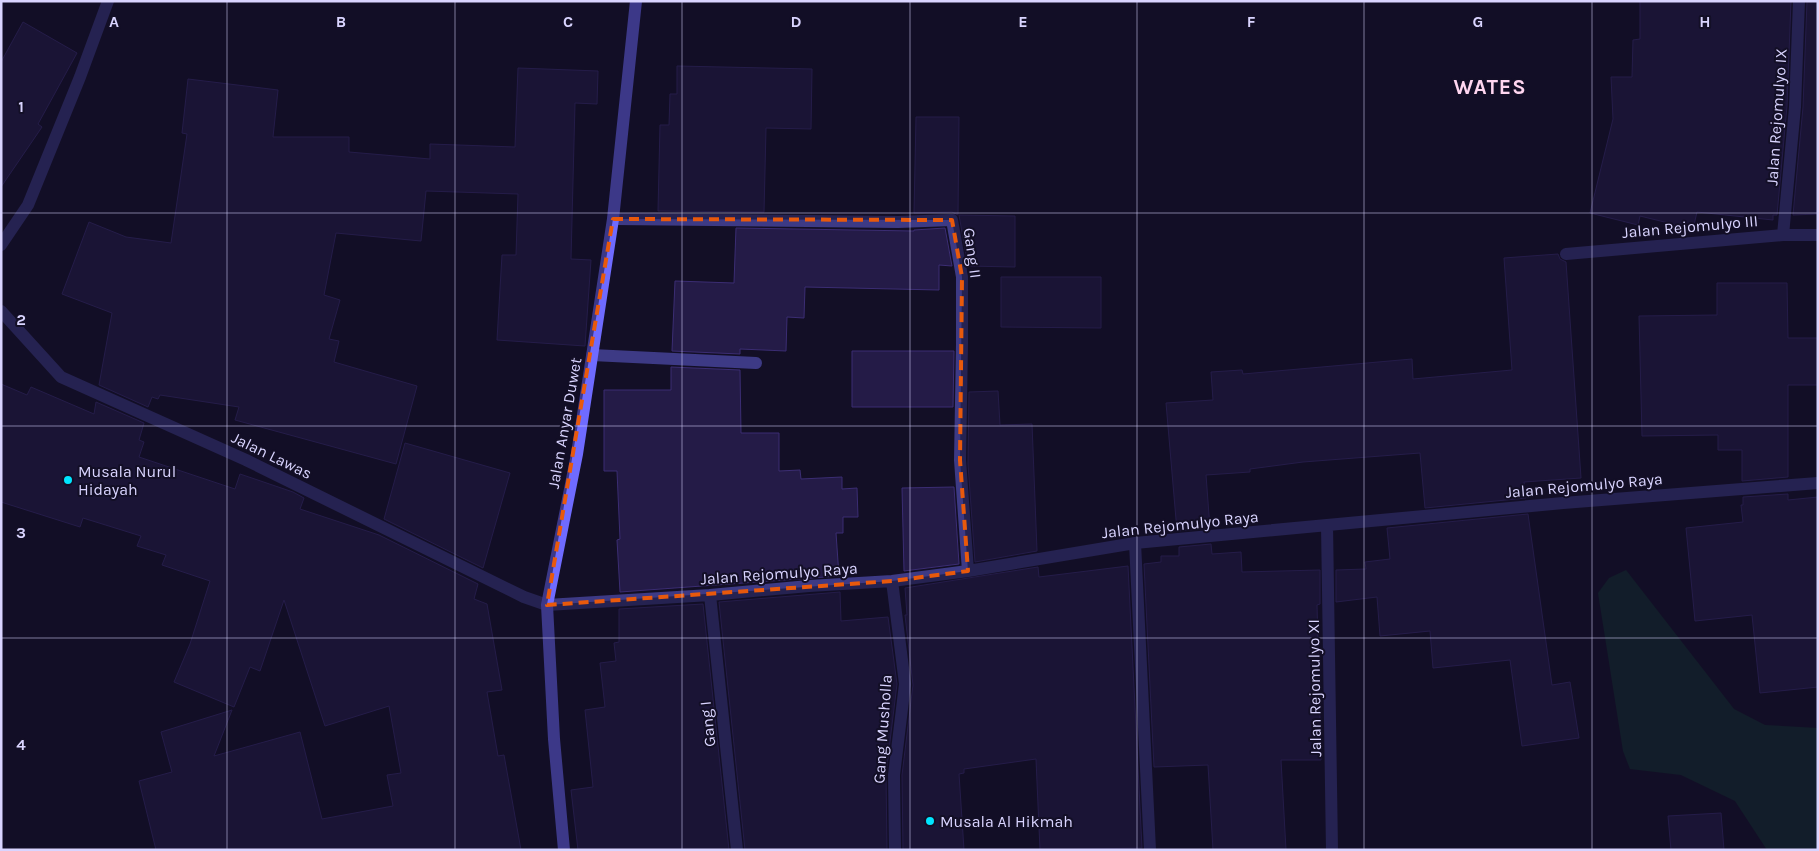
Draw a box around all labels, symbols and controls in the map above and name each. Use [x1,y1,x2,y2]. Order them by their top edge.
text: A [109,12,119,31]
text: B [336,12,346,31]
text: C [563,12,573,31]
text: D [791,12,802,31]
text: E [1018,12,1028,31]
text: F [1247,12,1256,31]
text: G [1473,12,1483,31]
text: H [1699,12,1711,31]
street label: Jalan Rejomulyo IX [1762,48,1791,186]
district label: WATES [1453,75,1527,99]
text: 1 [18,97,24,116]
street label: Jalan Rejomulyo III [1621,211,1759,242]
street label: Gang II [960,227,985,279]
text: 2 [16,310,26,329]
street label: Jalan Anyar Duwet [544,356,585,490]
street label: Jalan Lawas [228,428,315,483]
place label: Musala Nurul Hidayah [78,462,176,499]
street label: Jalan Rejomulyo Raya [1505,469,1663,502]
marker: Musala Nurul Hidayah [62,474,74,486]
street label: Jalan Rejomulyo Raya [1101,507,1260,542]
text: 3 [16,523,26,542]
street label: Jalan Rejomulyo Raya [700,559,858,588]
street label: Jalan Rejomulyo XI [1304,619,1325,757]
street label: Gang Musholla [869,674,896,784]
street label: Gang I [696,700,719,748]
text: 4 [16,735,26,754]
place label: Musala Al Hikmah [940,812,1073,831]
marker: Musala Al Hikmah [924,815,936,827]

